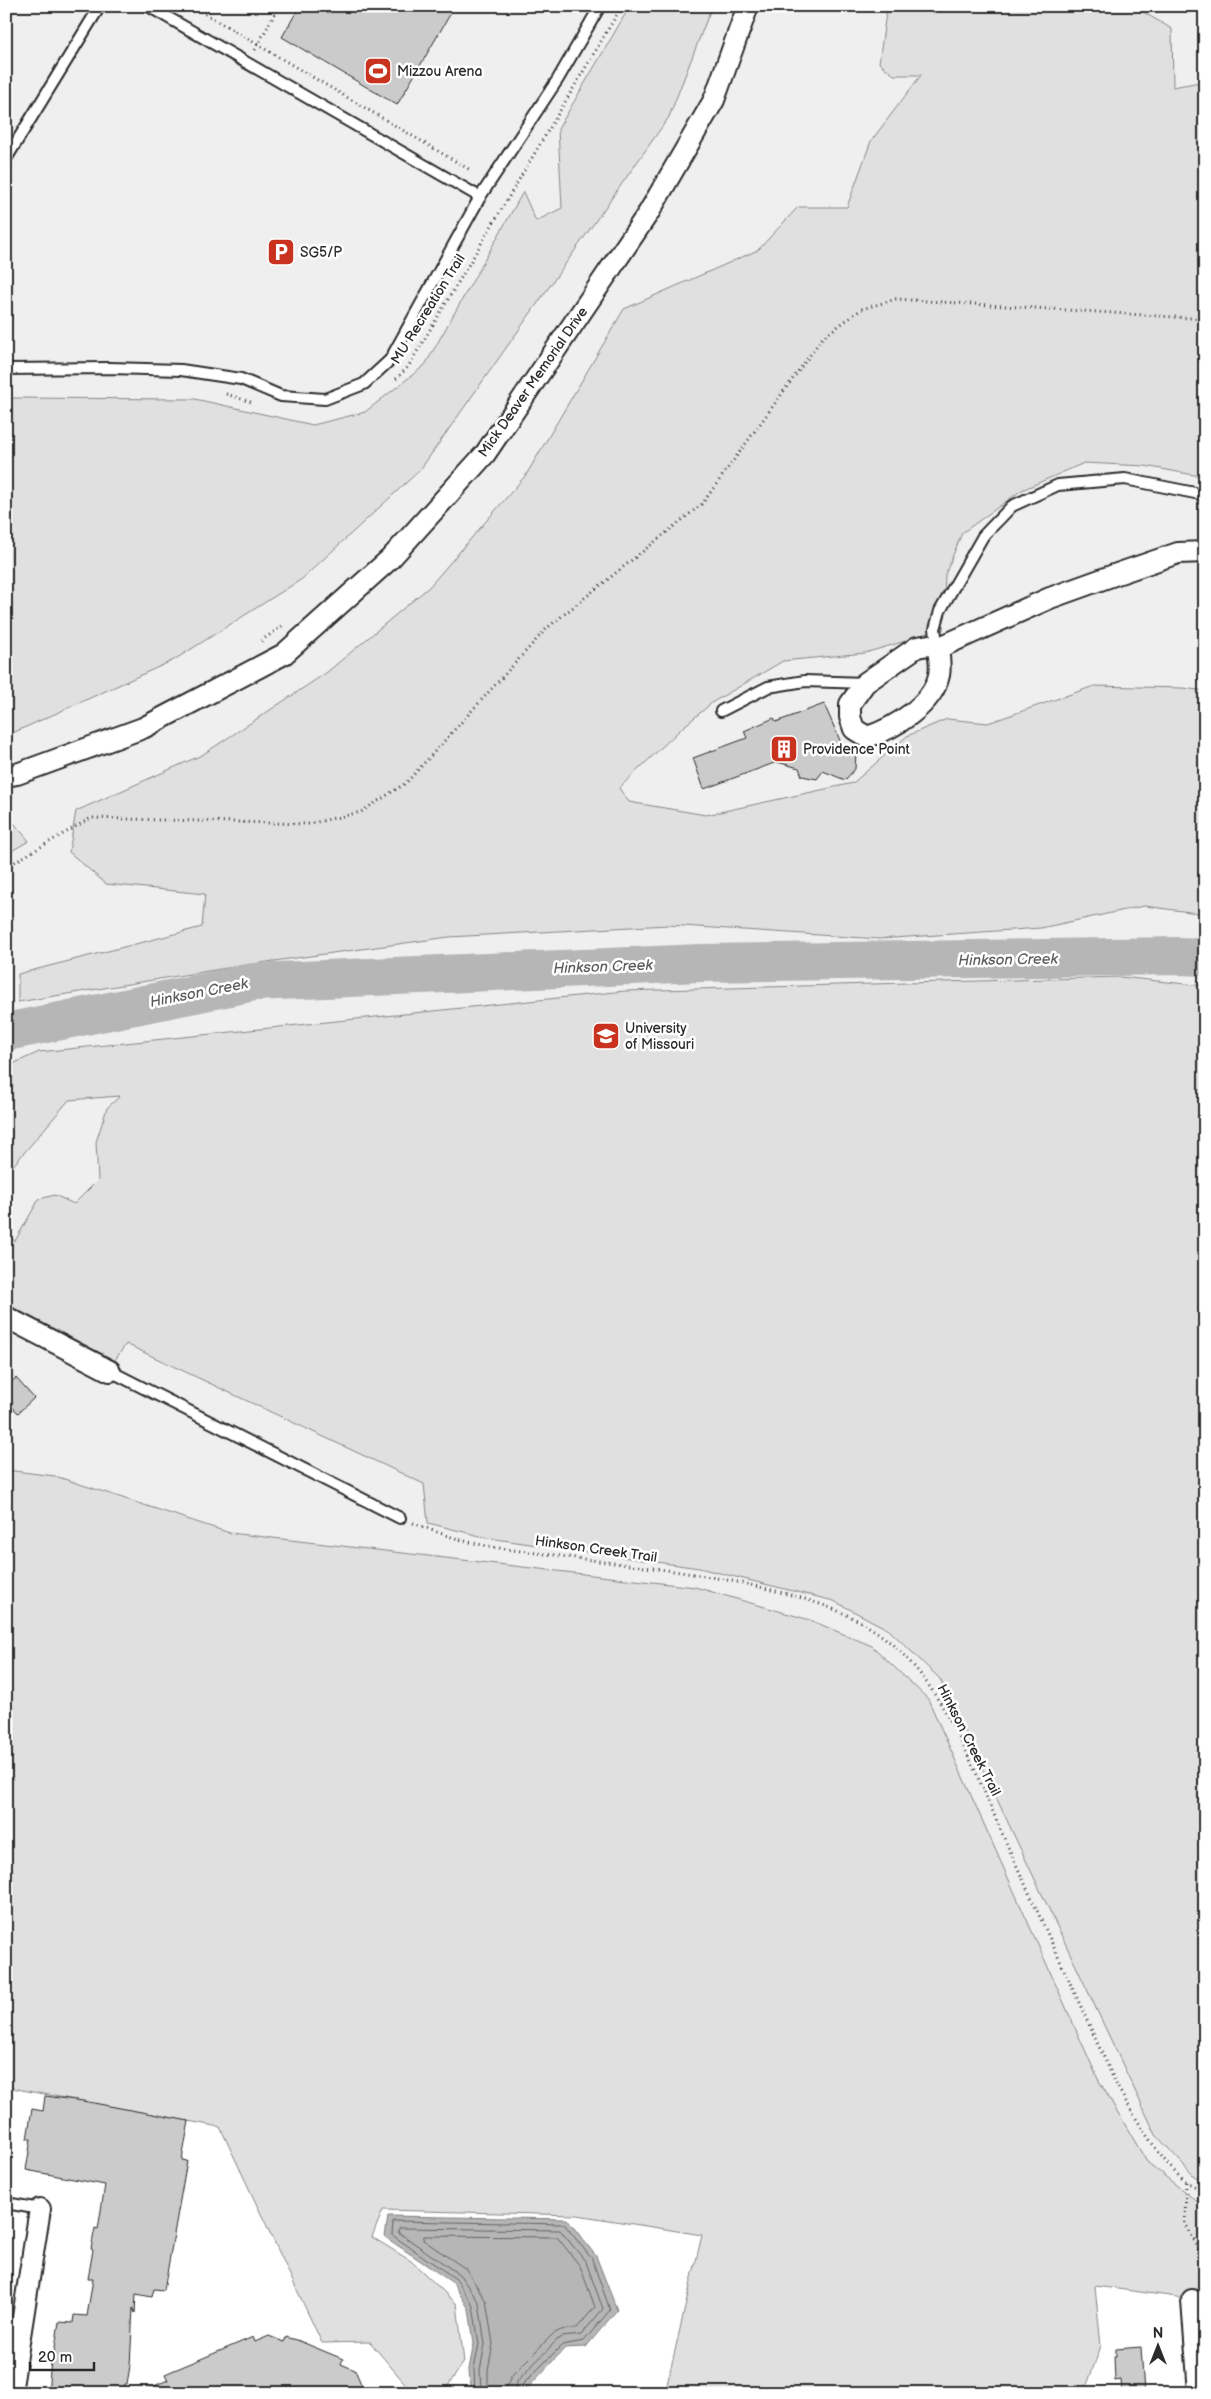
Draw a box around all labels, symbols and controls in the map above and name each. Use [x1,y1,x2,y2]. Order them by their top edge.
sports icon: Mizzou Arena [363,56,393,86]
place label: Mizzou Arena [397,63,482,80]
parking icon: SG5/P [266,237,296,267]
place label: SG5/P [300,244,342,261]
street label: MU Recreation Trail [387,251,469,367]
street label: Mick Deaver Memorial Drive [475,304,591,460]
building icon: Providence Point [769,734,799,764]
place label: Providence Point [803,741,911,758]
water label: Hinkson Creek [958,950,1059,970]
water label: Hinkson Creek [553,956,654,978]
water label: Hinkson Creek [148,974,250,1012]
place label: University of Missouri [625,1020,694,1053]
school or university icon: University of Missouri [591,1021,621,1051]
street label: Hinkson Creek Trail [534,1532,658,1566]
street label: Hinkson Creek Trail [933,1681,1005,1799]
north arrow [1134,2322,1184,2372]
text: N [1153,2325,1163,2342]
scale bar [30,2339,94,2371]
text: 20 m [38,2348,72,2367]

